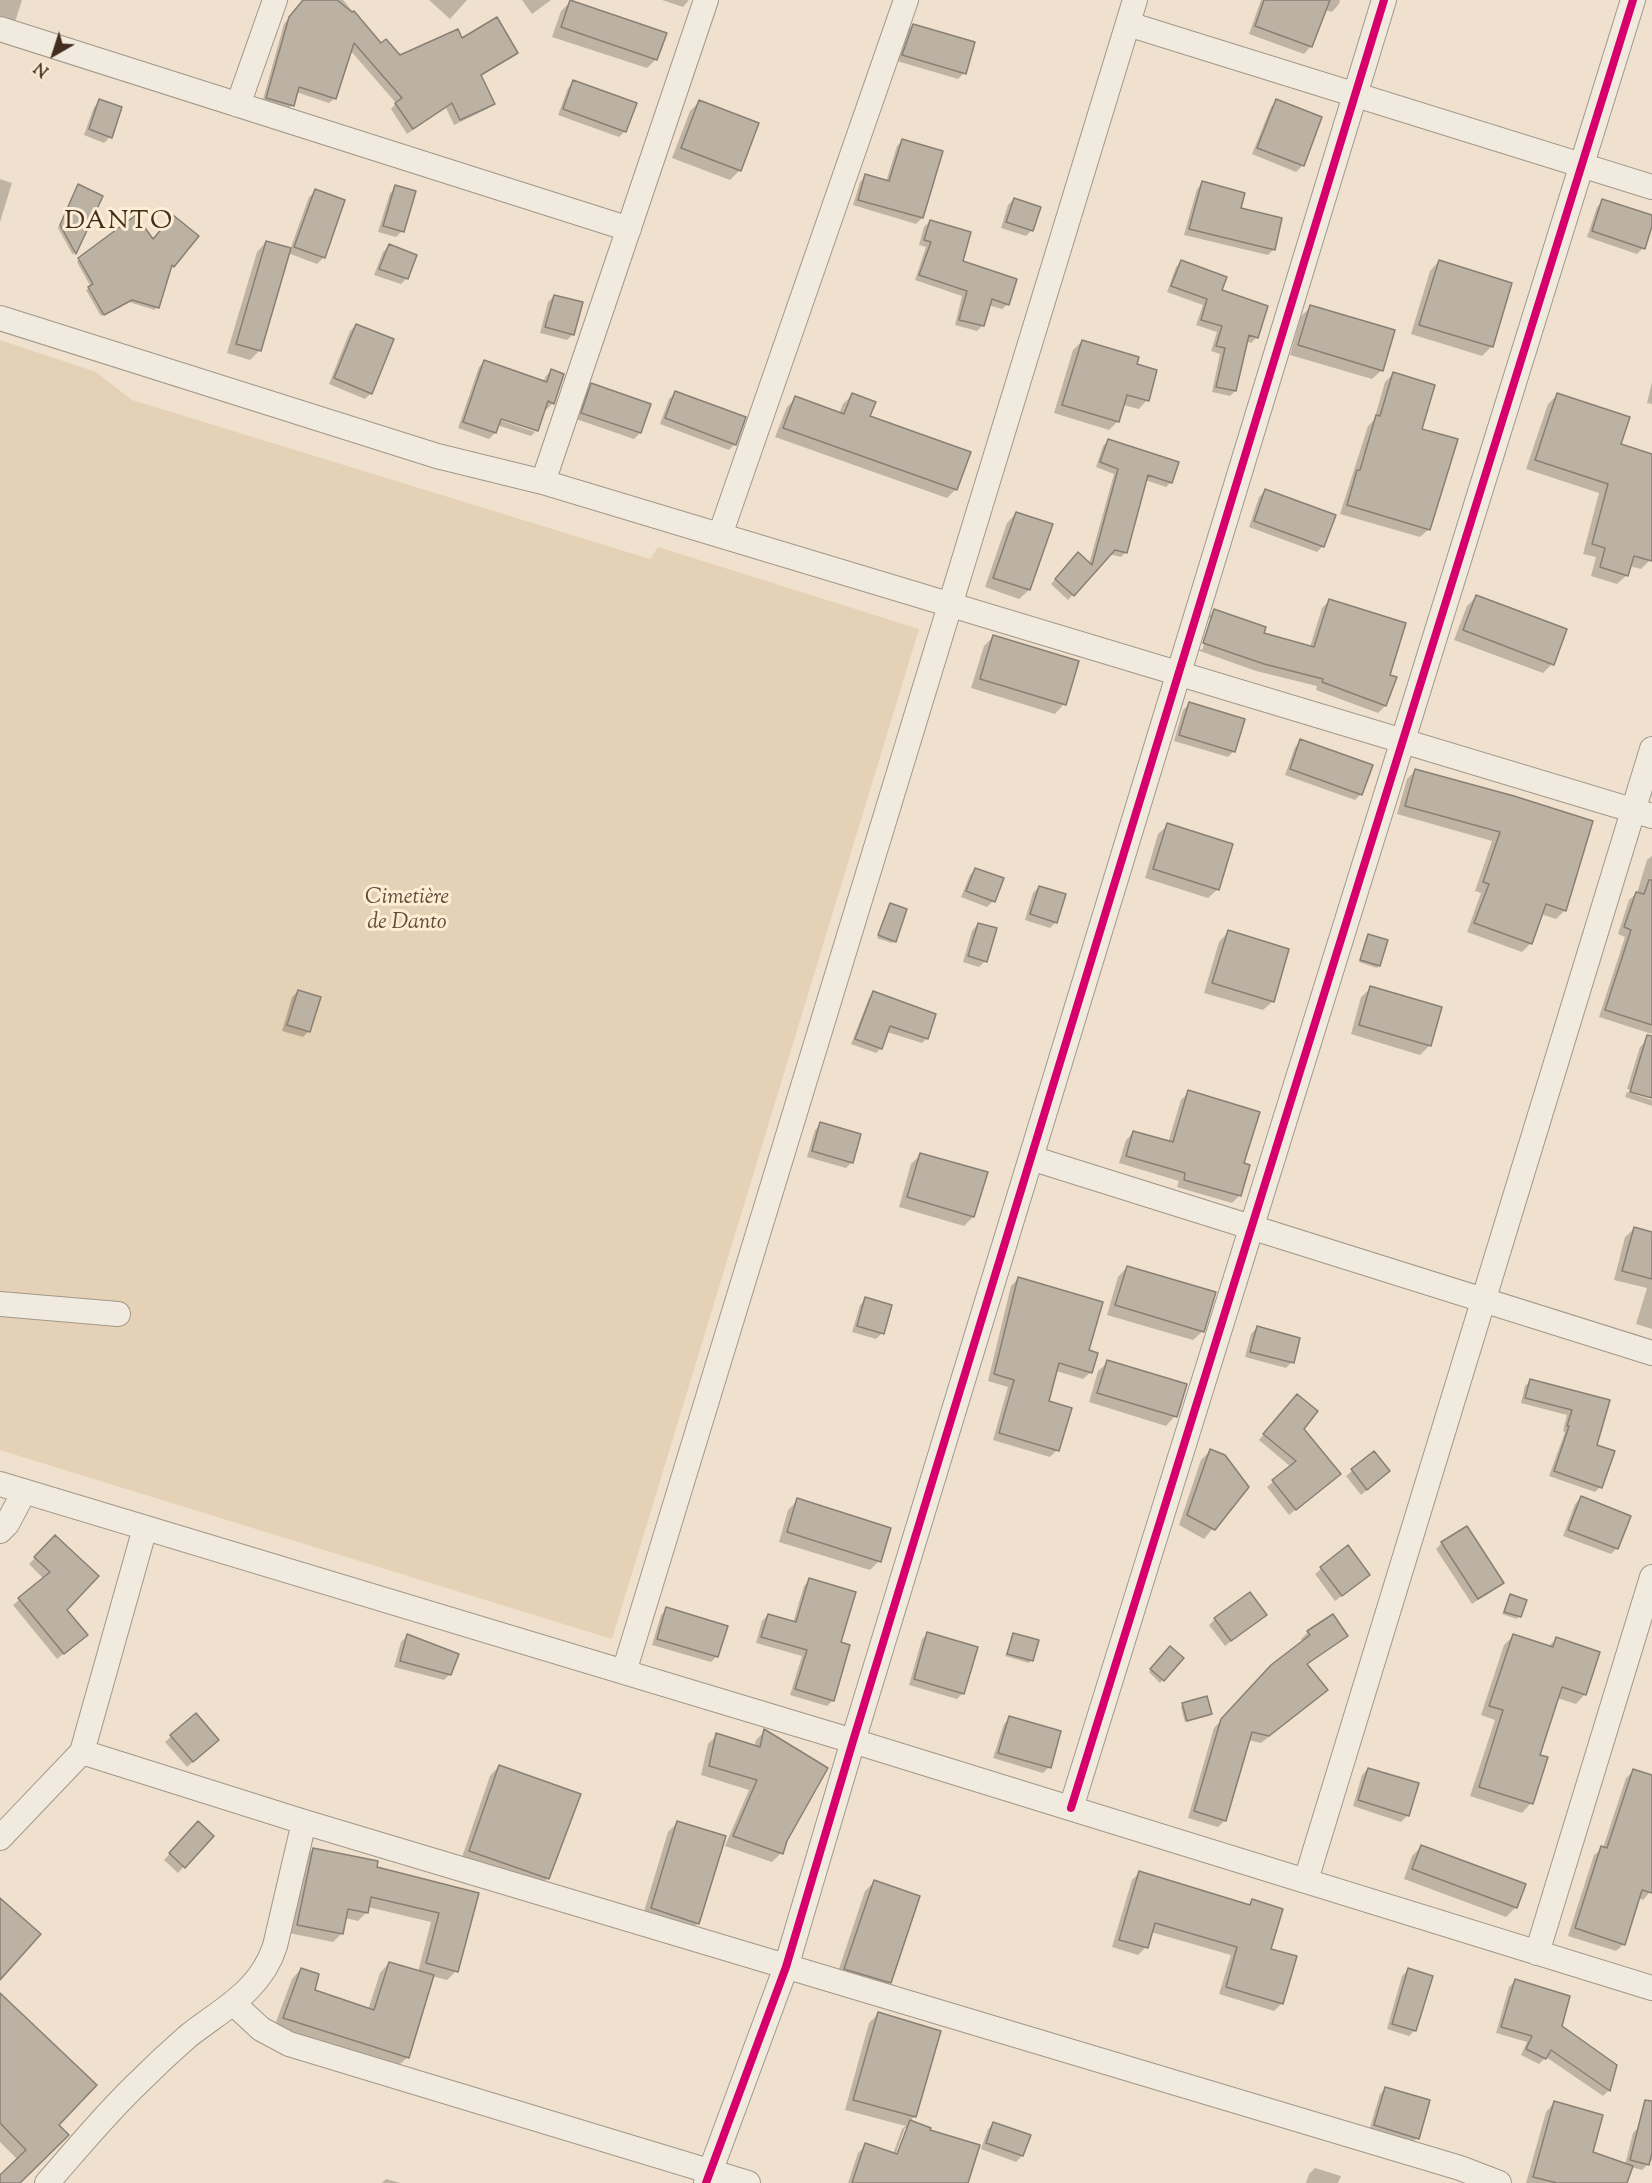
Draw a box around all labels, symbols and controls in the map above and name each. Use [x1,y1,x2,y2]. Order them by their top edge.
north arrow [24,24,84,84]
text: N [30,55,55,81]
district label: DANTO [64,208,174,240]
park label: Cimetière de Danto [365,886,449,938]

